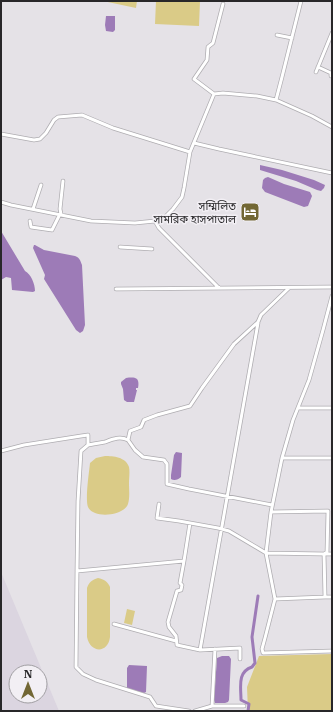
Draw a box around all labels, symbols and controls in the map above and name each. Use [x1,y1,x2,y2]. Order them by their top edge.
place label: সম্মিলিত সামরিক হাসপাতাল [152,199,237,226]
hotel icon: সম্মিলিত সামরিক হাসপাতাল [239,201,261,223]
north arrow [8,664,48,704]
text: N [24,667,33,681]

